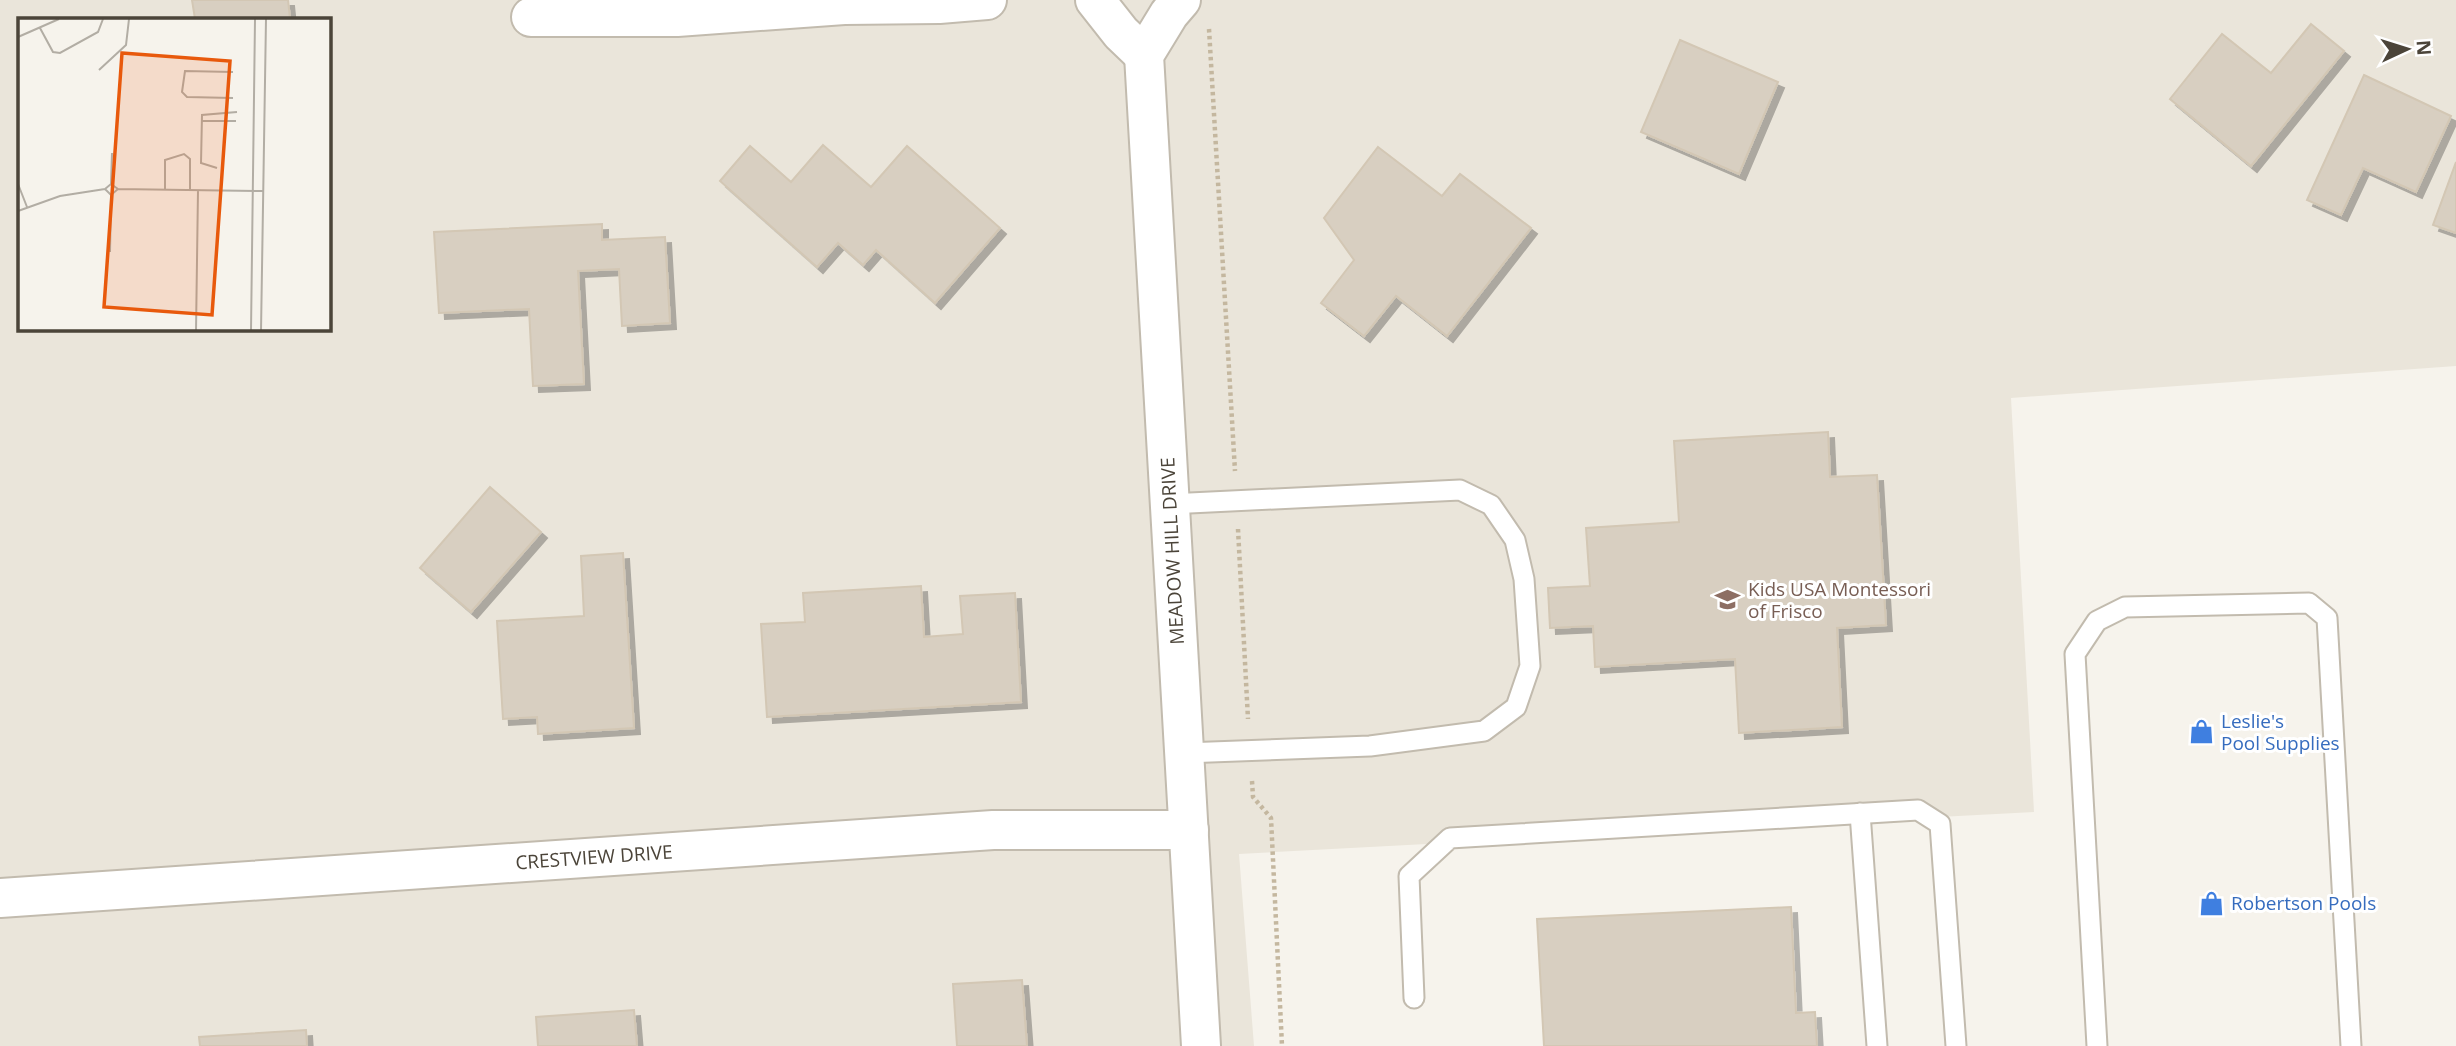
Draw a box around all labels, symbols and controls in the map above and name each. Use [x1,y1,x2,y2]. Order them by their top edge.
north arrow [2372,14,2442,84]
inset map [18,18,331,331]
text: N [2410,39,2437,56]
street label: MEADOW HILL DRIVE [1154,457,1190,645]
place label: Kids USA Montessori of Frisco [1748,576,1931,624]
school or university icon: Kids USA Montessori of Frisco [1714,586,1742,614]
place label: Leslie's Pool Supplies [2221,708,2340,756]
shop icon: Leslie's Pool Supplies [2187,718,2215,746]
street label: CRESTVIEW DRIVE [515,839,673,875]
shop icon: Robertson Pools [2197,889,2225,917]
place label: Robertson Pools [2231,890,2376,916]

